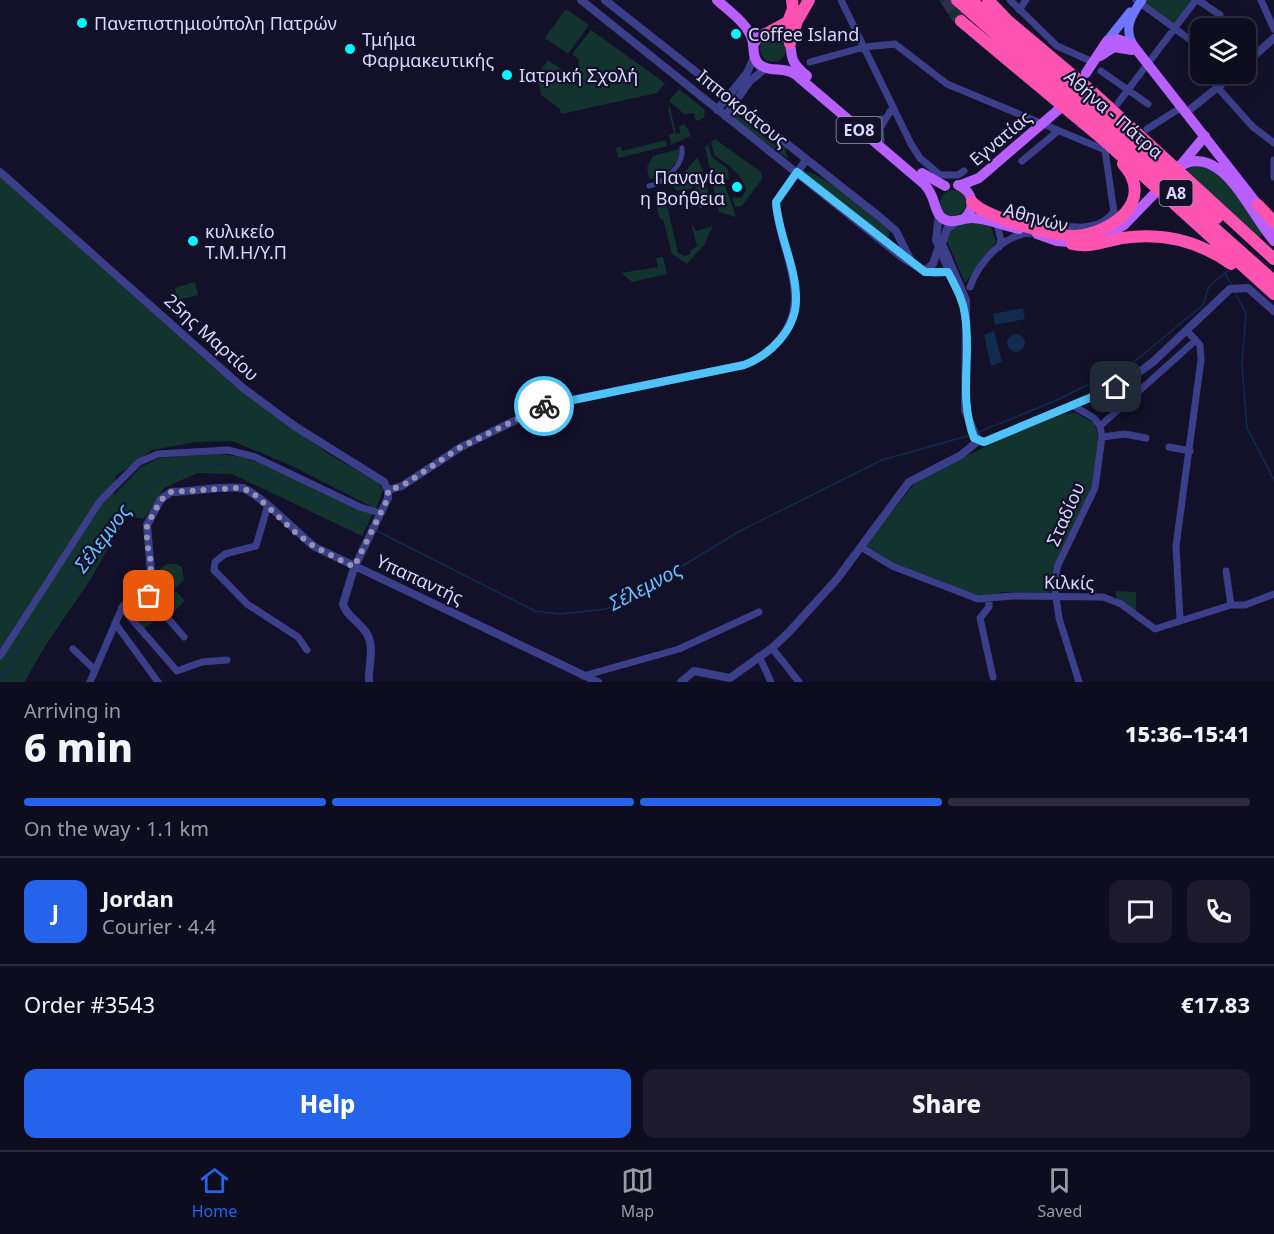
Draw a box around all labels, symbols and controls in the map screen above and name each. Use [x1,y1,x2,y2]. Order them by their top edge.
place label: Πανεπιστημιούπολη Πατρών [94,11,337,35]
marker: Πανεπιστημιούπολη Πατρών [75,16,89,30]
map controls [1190,18,1256,84]
button: layers [1190,18,1256,84]
place label: Coffee Island [748,22,859,46]
place label: Τμήμα Φαρμακευτικής [362,27,494,72]
marker: Coffee Island [729,27,743,41]
marker: Τμήμα Φαρμακευτικής [343,42,357,56]
place label: Ιατρική Σχολή [519,63,638,87]
street label: Ιπποκράτους [692,64,794,152]
street label: Αθήνα - Πάτρα [1060,64,1168,164]
marker: Ιατρική Σχολή [500,68,514,82]
street label: Εγνατίας [964,105,1036,171]
road number: ΕΟ8 [836,117,882,143]
place label: Παναγία η Βοήθεια [640,165,725,210]
marker: Παναγία η Βοήθεια [730,180,744,194]
road number: Α8 [1160,180,1192,206]
street label: Αθηνών [1001,197,1071,237]
place label: κυλικείο Τ.M.Η/Υ.Π [205,219,287,264]
marker: κυλικείο Τ.M.Η/Υ.Π [186,234,200,248]
street label: 25ης Μαρτίου [160,288,264,386]
pin [1090,361,1141,412]
icon: home [1099,370,1132,403]
courier [514,376,574,436]
icon: bike [528,390,561,423]
street label: Σταδίου [1040,478,1090,550]
water label: Σέλεμνος [67,498,137,579]
street label: Υπαπαντής [373,548,468,610]
water label: Σέλεμνος [603,555,687,617]
pin [123,570,174,621]
street label: Κιλκίς [1044,570,1095,594]
icon: bag [132,579,165,612]
text: Arriving in [24,697,121,724]
text: 15:36–15:41 [1125,718,1250,748]
text: 6 min [24,720,133,773]
text: On the way · 1.1 km [24,815,209,842]
button: chat [1109,880,1172,943]
button: phone [1187,880,1250,943]
text: Jordan [102,883,174,913]
text: J [52,896,59,926]
text: Courier · 4.4 [102,913,216,940]
text: Order #3543 [24,989,155,1019]
text: €17.83 [1181,989,1250,1019]
button: Help [24,1069,631,1138]
button: Share [643,1069,1250,1138]
tab: Home [192,1164,237,1222]
tab: Map [621,1164,654,1222]
tab: Saved [1037,1164,1082,1222]

